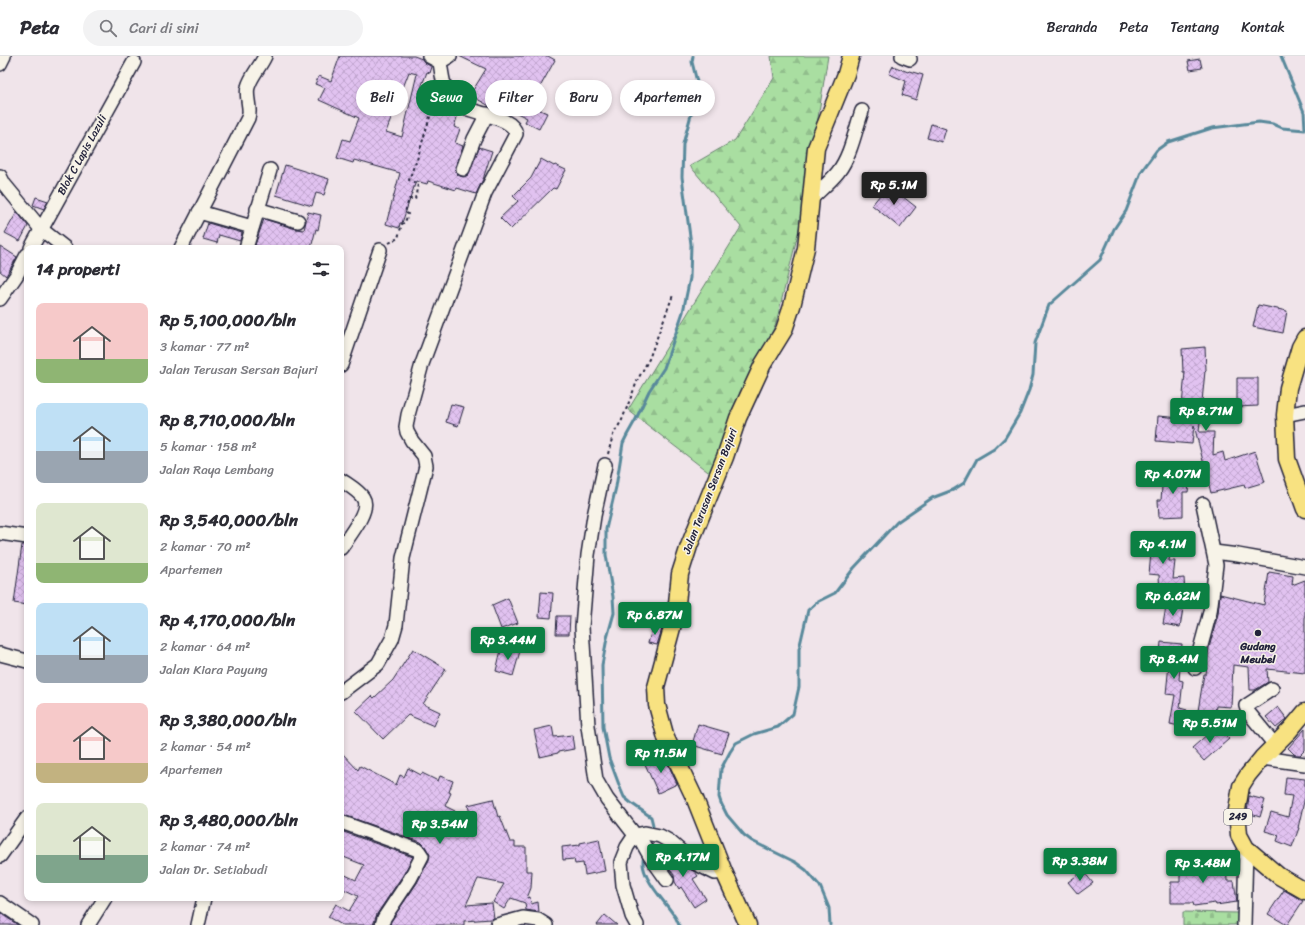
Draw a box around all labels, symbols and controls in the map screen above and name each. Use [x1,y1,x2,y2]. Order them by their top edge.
search box [83,10,363,46]
text: Peta [20,11,59,44]
text: Cari di sini [129,15,199,41]
text: Beranda [1047,15,1097,40]
text: Peta [1119,15,1148,40]
text: Tentang [1170,15,1219,40]
text: Kontak [1241,15,1285,40]
icon: search [97,17,119,39]
chip: Beli [356,80,408,116]
chip: Sewa [416,80,477,116]
chip: Filter [485,80,547,116]
chip: Baru [555,80,612,116]
chip: Apartemen [620,80,715,116]
street label: Blok C Lapis Lazuli [52,110,112,199]
pin: Rp 5.1M [857,172,931,206]
text: Rp 5.1M [871,173,917,196]
text: 14 properti [36,254,120,284]
icon: filters [310,258,332,280]
text: Rp 5,100,000/bln [160,305,296,335]
icon: home [68,319,116,367]
text: 3 kamar · 77 m² [160,335,249,358]
text: Jalan Terusan Sersan Bajuri [160,358,318,381]
pin: Rp 8.71M [1165,398,1247,432]
text: Rp 8.71M [1179,399,1233,422]
text: Rp 8,710,000/bln [160,405,295,435]
icon: home [68,419,116,467]
street label: Jalan Terusan Sersan Bajuri [677,424,743,558]
text: 5 kamar · 158 m² [160,435,257,458]
text: Jalan Raya Lembang [160,458,274,481]
pin: Rp 4.07M [1132,461,1214,495]
text: Rp 4.07M [1145,462,1201,485]
text: Rp 3,540,000/bln [160,505,298,535]
icon: home [68,519,116,567]
pin: Rp 4.1M [1126,531,1200,565]
text: Rp 4.1M [1140,532,1186,555]
text: 2 kamar · 70 m² [160,535,251,558]
text: Apartemen [160,558,222,581]
pin: Rp 6.62M [1132,583,1214,617]
text: Rp 6.62M [1146,584,1200,607]
pin: Rp 6.87M [614,602,696,636]
text: Rp 6.87M [627,603,683,626]
text: Rp 4,170,000/bln [160,605,295,635]
icon: home [68,619,116,667]
pin: Rp 3.44M [467,627,549,661]
text: Rp 3.44M [480,628,536,651]
marker: Gudang Meubel [1253,628,1263,638]
text: 2 kamar · 64 m² [160,635,250,658]
place label: Gudang Meubel [1239,637,1276,669]
pin: Rp 8.4M [1137,646,1211,680]
text: Rp 8.4M [1149,647,1199,670]
text: Jalan Kiara Payung [160,658,268,681]
text: Rp 3,380,000/bln [160,705,297,735]
pin: Rp 5.51M [1169,710,1251,744]
text: Rp 5.51M [1183,711,1237,734]
icon: home [68,719,116,767]
text: 2 kamar · 54 m² [160,735,251,758]
pin: Rp 11.5M [620,740,702,774]
text: Rp 11.5M [635,741,687,764]
text: Apartemen [160,758,222,781]
text: Rp 3,480,000/bln [160,805,298,835]
road number: 249 [1224,809,1252,825]
pin: Rp 3.54M [399,811,481,845]
text: Rp 3.54M [412,812,468,835]
icon: home [68,819,116,867]
text: 2 kamar · 74 m² [160,835,250,858]
pin: Rp 4.17M [642,844,724,878]
text: Rp 4.17M [656,845,710,868]
pin: Rp 3.38M [1039,848,1121,882]
text: Rp 3.38M [1053,849,1107,872]
pin: Rp 3.48M [1162,850,1244,884]
text: Rp 3.48M [1175,851,1231,874]
text: Jalan Dr. Setiabudi [160,858,267,881]

